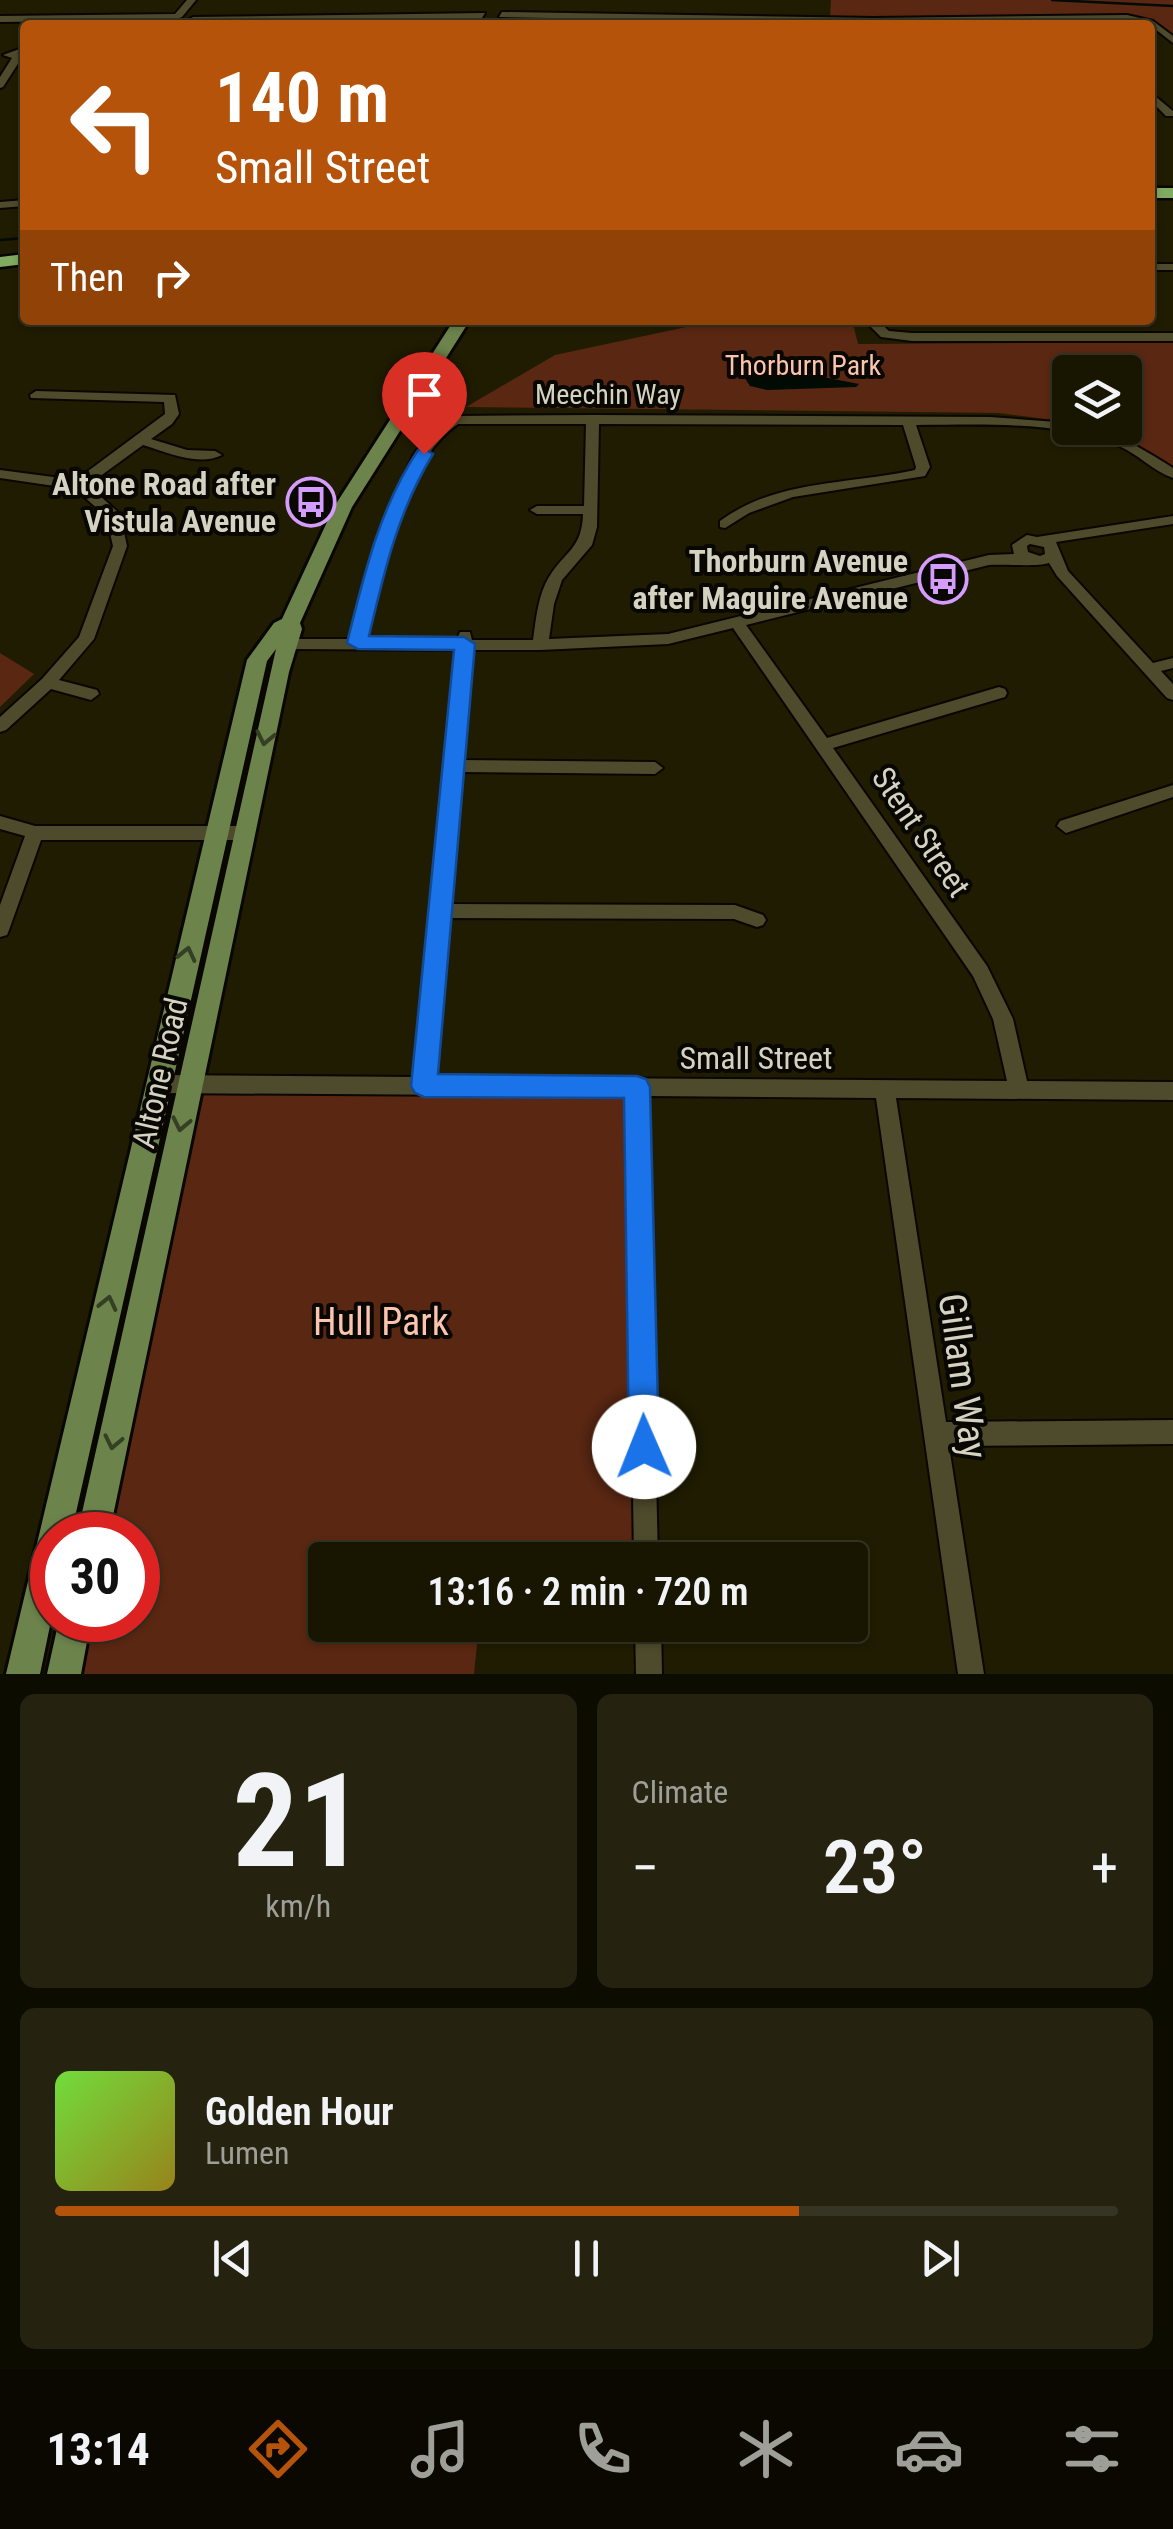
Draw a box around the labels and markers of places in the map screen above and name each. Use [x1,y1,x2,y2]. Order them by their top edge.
pin [382,352,467,455]
place label: Altone Road after Vistula Avenue [52,465,276,540]
bus stop icon: Altone Road after Vistula Avenue [285,476,337,528]
place label: Thorburn Avenue after Maguire Avenue [633,542,908,617]
bus stop icon: Thorburn Avenue after Maguire Avenue [917,553,969,605]

